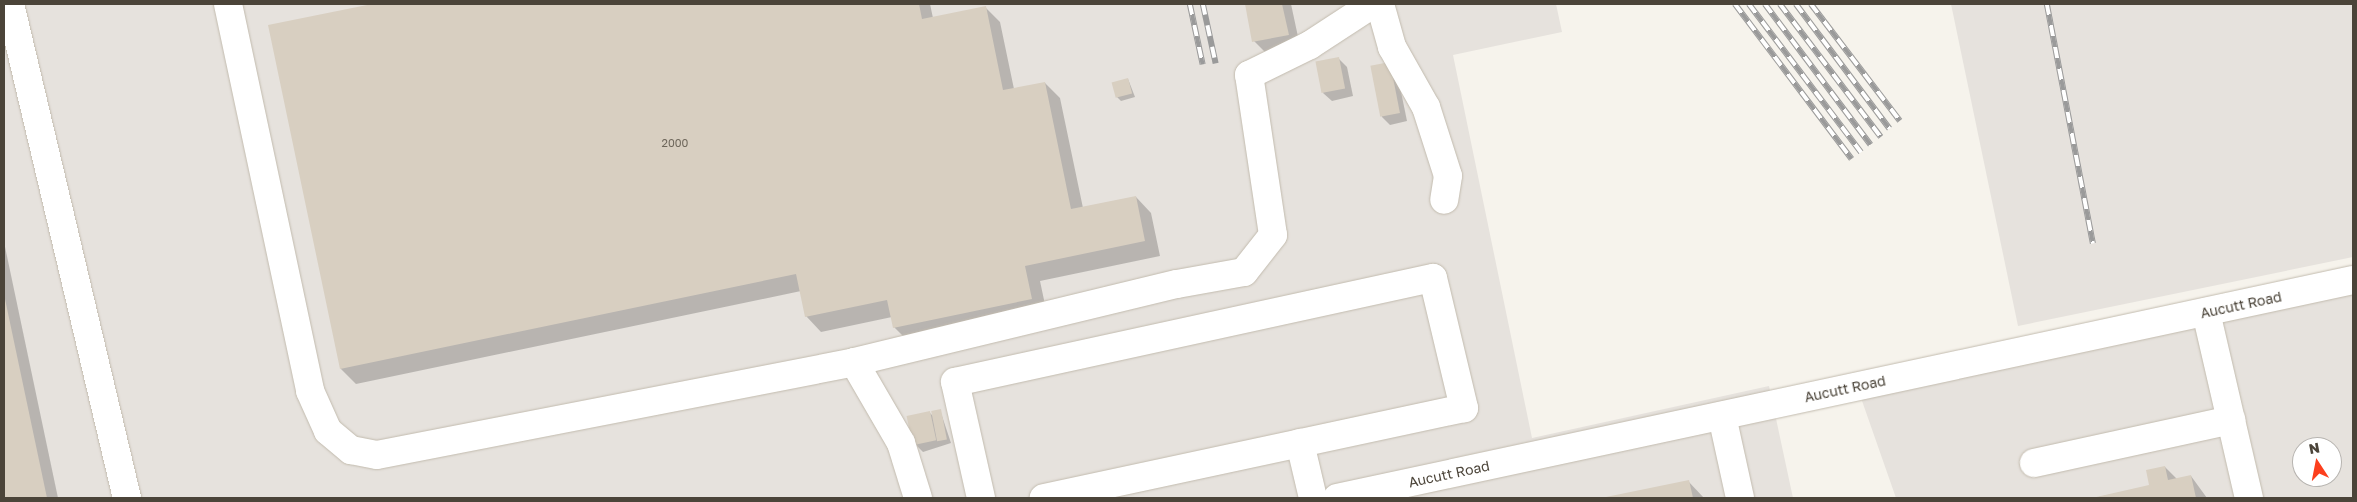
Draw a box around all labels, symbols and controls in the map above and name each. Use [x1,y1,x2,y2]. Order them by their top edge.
house number: 2000 [662,136,688,150]
street label: Aucutt Road [2199,288,2283,322]
street label: Aucutt Road [1803,372,1887,406]
north arrow [2292,437,2342,487]
text: N [2307,438,2321,457]
street label: Aucutt Road [1407,457,1491,491]

